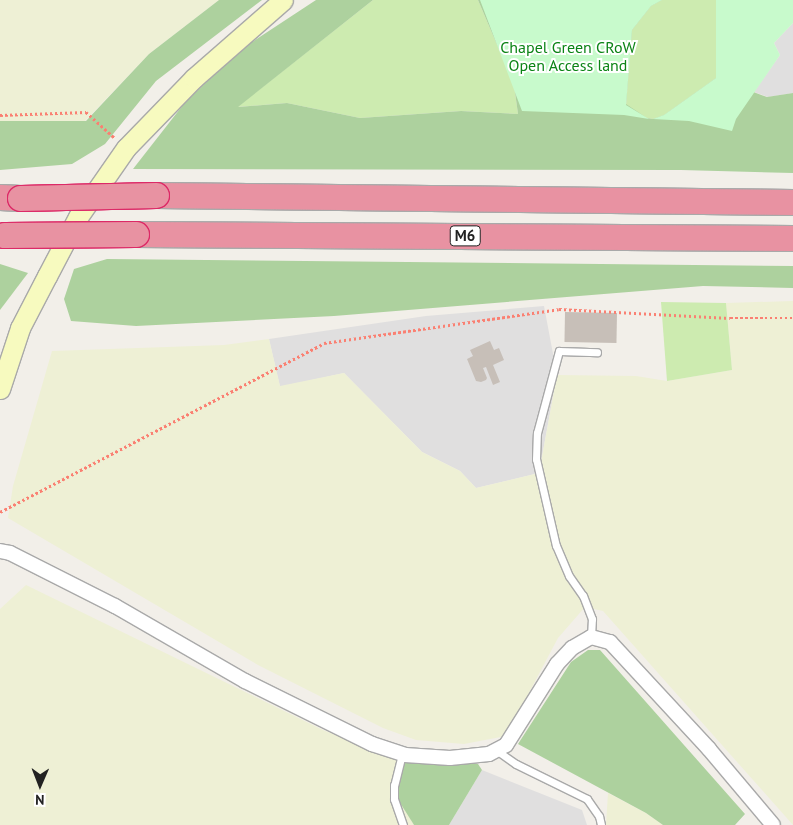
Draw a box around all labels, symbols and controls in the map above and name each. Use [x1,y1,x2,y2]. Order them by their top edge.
park label: Chapel Green CRoW Open Access land [500,37,636,75]
road number: M6 [449,224,481,248]
north arrow [15,760,65,810]
text: N [35,791,45,809]

